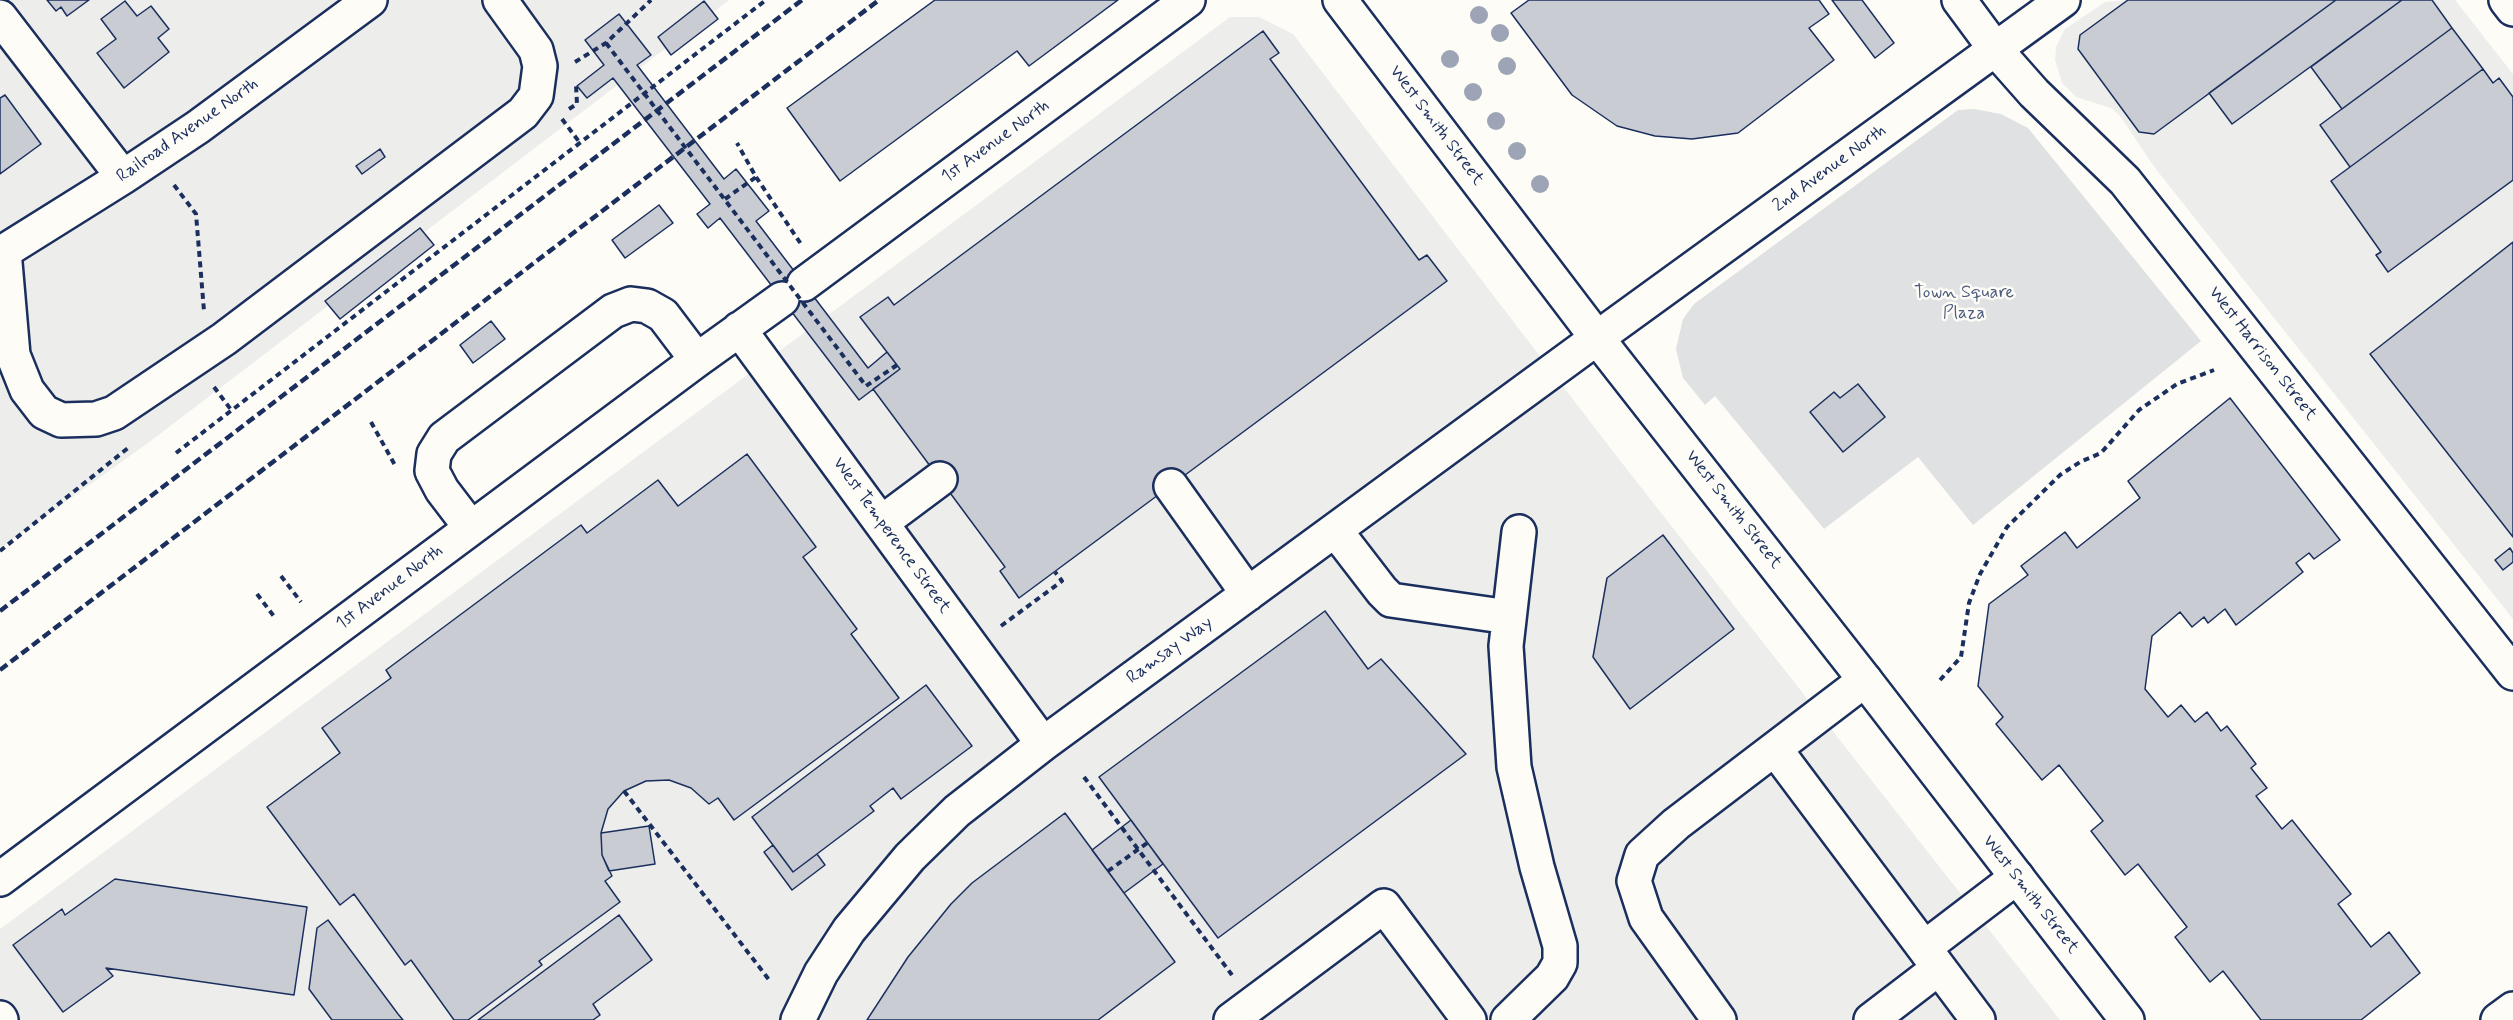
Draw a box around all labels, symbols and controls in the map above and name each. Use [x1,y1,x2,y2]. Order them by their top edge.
street label: West Smith Street [1384,62,1488,190]
street label: Railroad Avenue North [113,74,263,188]
street label: 1st Avenue North [938,96,1054,188]
street label: 2nd Avenue North [1769,121,1891,217]
park label: Town Square Plaza [1914,282,2014,324]
street label: West Harrison Street [2203,283,2321,425]
street label: West Smith Street [1680,446,1786,574]
street label: West Temperence Street [827,454,955,618]
street label: 1st Avenue North [332,541,448,635]
street label: Ramsay Way [1123,613,1217,689]
street label: West Smith Street [1977,831,2083,959]

